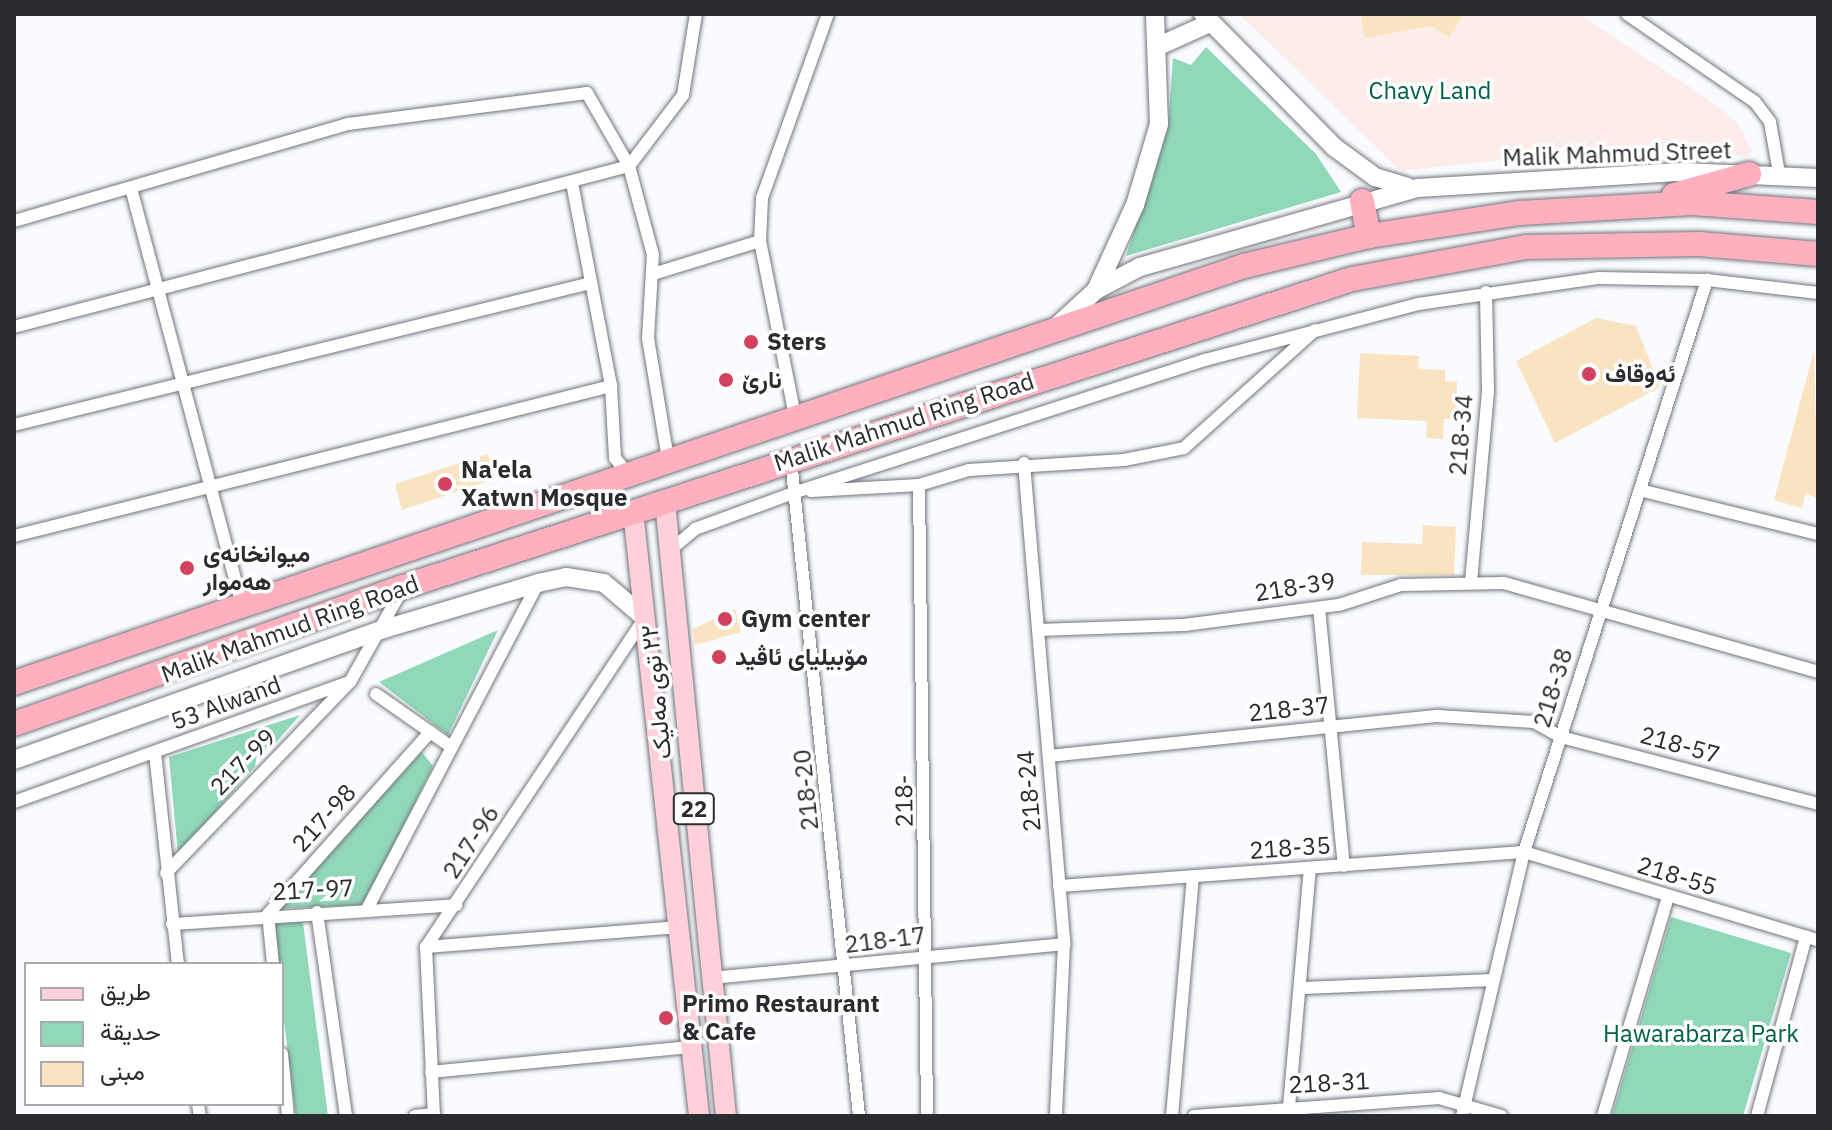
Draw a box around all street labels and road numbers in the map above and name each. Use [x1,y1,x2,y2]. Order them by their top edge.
street label: Malik Mahmud Street [1502,136,1732,172]
street label: Malik Mahmud Ring Road [770,366,1038,478]
street label: 218-34 [1443,393,1479,477]
street label: 218-39 [1252,566,1338,608]
street label: Malik Mahmud Ring Road [157,569,423,689]
street label: ٢٢ توی مەلیک [635,623,677,761]
street label: 218-38 [1527,645,1579,731]
street label: 53 Alwand [167,670,285,736]
street label: 218-37 [1247,690,1331,728]
street label: 218-57 [1637,721,1723,769]
street label: 217-99 [204,723,282,801]
street label: 218-20 [787,748,825,832]
street label: 218-24 [1011,749,1047,833]
street label: 218- [889,774,919,828]
street label: 217-98 [286,778,362,858]
road number: 22 [672,791,716,827]
street label: 217-96 [437,800,505,884]
street label: 218-35 [1248,831,1332,865]
street label: 218-55 [1634,850,1720,902]
street label: 217-97 [272,873,354,907]
street label: 218-17 [843,921,927,959]
street label: 218-31 [1288,1066,1370,1100]

